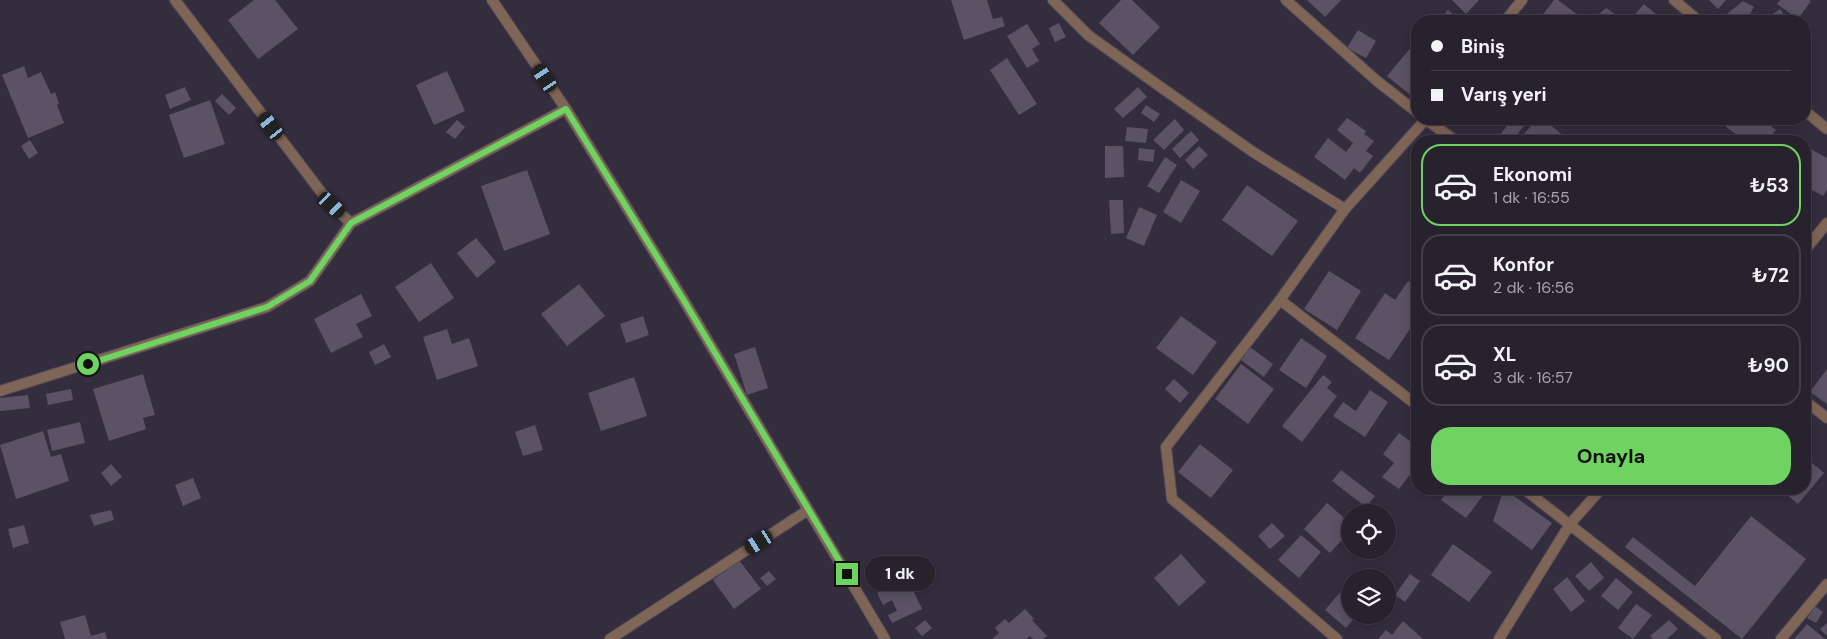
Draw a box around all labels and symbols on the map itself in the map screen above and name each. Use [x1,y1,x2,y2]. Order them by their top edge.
car [530,61,559,95]
car [255,110,286,142]
car [315,189,348,221]
route start [77,353,99,375]
car [742,528,775,556]
callout: 1 dk [864,556,934,592]
route end [836,563,858,585]

